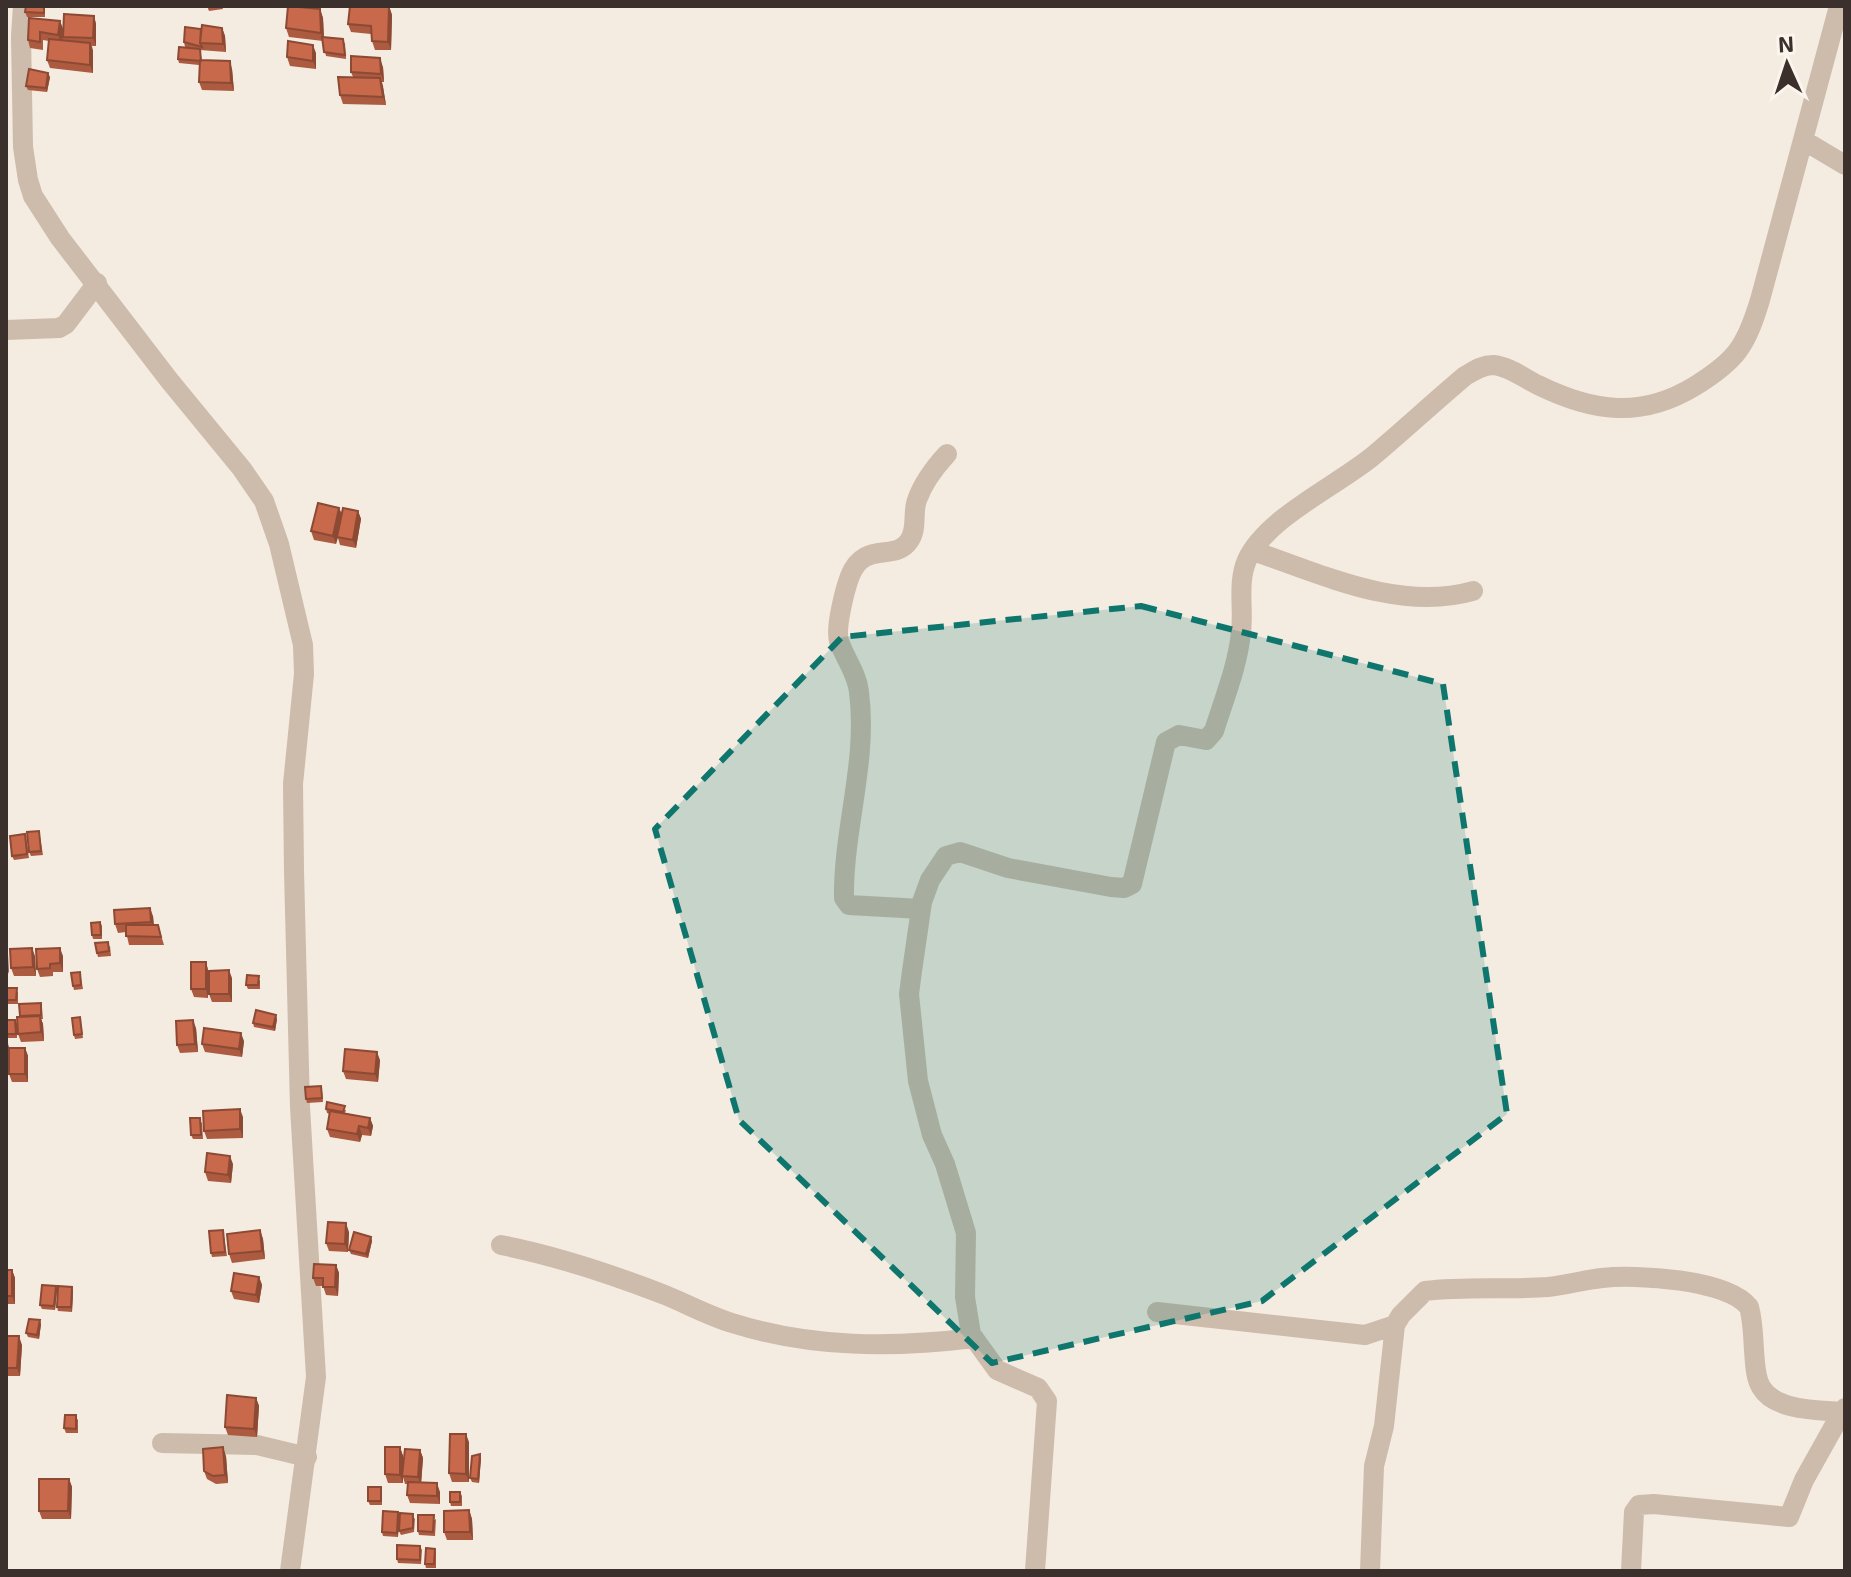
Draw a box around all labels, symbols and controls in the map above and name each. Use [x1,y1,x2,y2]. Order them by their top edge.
north arrow [1747,24,1827,104]
text: N [1777,30,1795,56]

